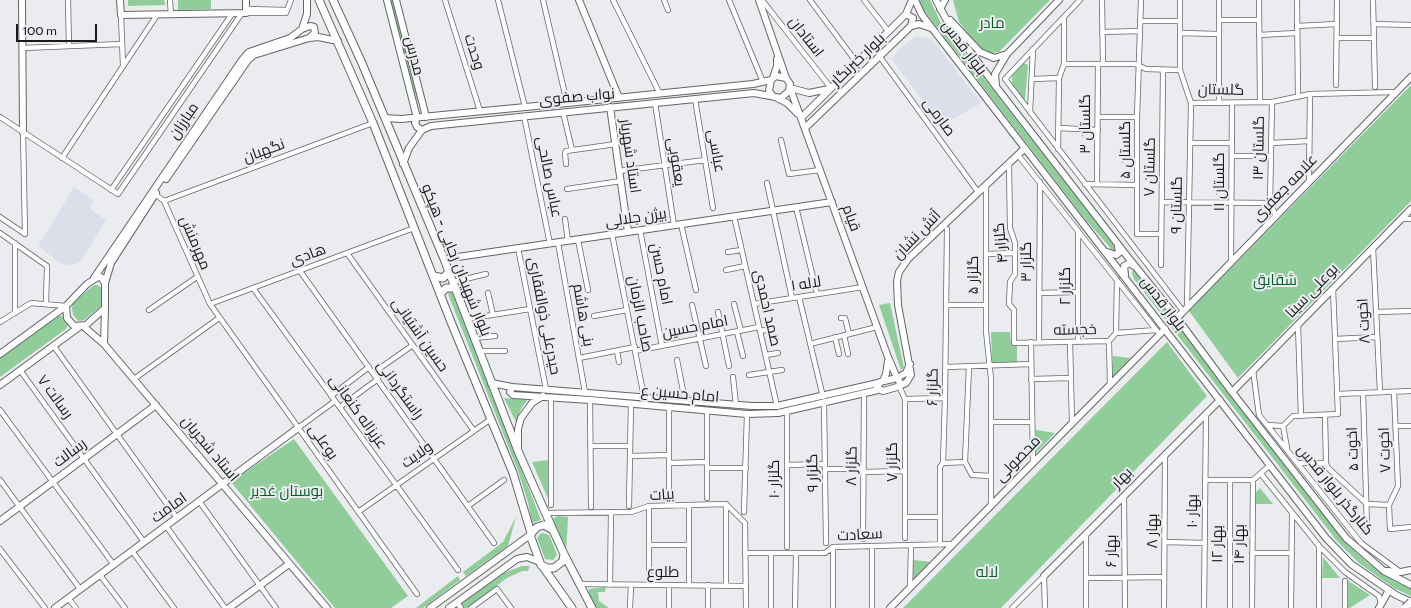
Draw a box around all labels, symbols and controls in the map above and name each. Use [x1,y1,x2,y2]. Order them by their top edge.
street label: استادان [785,13,827,61]
park label: مادر [979,15,1005,33]
scale bar [18,16,99,42]
street label: بلوار قدس [938,17,990,79]
text: 100 m [23,23,57,38]
street label: بلوار خبرنگار [827,30,889,90]
street label: وحدت [460,32,488,72]
street label: مدرس [400,35,428,77]
street label: گلستان [1198,81,1244,99]
street label: نواب صفوی [538,85,616,109]
street label: صارمی [919,94,959,140]
street label: گلستان ۳ [1077,94,1095,154]
street label: مبارزان [165,99,203,143]
street label: گلستان ۱۳ [1249,116,1269,180]
street label: استاد شهریار [616,118,644,194]
street label: گلستان ۵ [1117,121,1135,179]
street label: عباسی [703,128,729,174]
street label: نگهبان [241,135,287,167]
street label: عباس صالحی [532,135,566,219]
street label: یعقوبی [663,136,689,188]
street label: گلستان ۷ [1140,137,1160,197]
street label: علامه جعفری [1249,151,1321,225]
street label: گلستان ۱۱ [1211,152,1229,212]
street label: گلستان ۹ [1167,176,1187,234]
street label: بلوار شهیدان رجایی - هپکو [417,181,495,339]
street label: قیام [838,202,864,234]
street label: بیژن جلالی [604,205,668,231]
street label: آتش نشان [889,207,945,263]
street label: مهرمنش [176,213,214,273]
street label: گلزار ۴ [990,222,1012,264]
street label: هادی [288,240,328,270]
street label: امام حسن [646,242,676,306]
street label: گلزار ۳ [1018,242,1036,282]
street label: حیدرعلی ذوالفقاری [524,256,564,376]
street label: گلزار ۵ [965,256,983,294]
street label: بوعلی سینا [1282,260,1342,322]
street label: گلزار ۲ [1057,267,1075,305]
street label: صمد احمدی [749,268,785,348]
park label: شقایق [1253,272,1297,290]
street label: لاله ۱ [790,273,822,295]
street label: بلوار قدس [1137,273,1189,335]
street label: صاحب الزمان [624,274,656,354]
street label: بنی هاشم [569,282,597,348]
street label: حسین آشتیانی [388,294,452,376]
street label: اخوت ۸ [1354,298,1374,344]
street label: امام حسین [660,312,730,342]
street label: خجسته [1053,321,1097,339]
street label: راستگردانی [373,357,427,423]
street label: گلزار ۶ [924,368,942,406]
street label: عزیزاله کنعانی [325,371,391,453]
street label: رسالت ۷ [33,372,77,422]
street label: امام حسین ع [640,382,720,406]
street label: استاد شجریان [177,412,243,486]
street label: بوعلی [304,421,342,463]
street label: اخوت ۵ [1343,426,1363,472]
street label: اخوت ۷ [1375,427,1395,473]
street label: محصولی [992,432,1044,486]
street label: رسالت [50,435,90,471]
street label: ولایت [398,438,436,472]
street label: کنارگذر بلوار قدس [1293,441,1377,539]
street label: گلزار ۷ [884,442,902,482]
street label: گلزار ۸ [843,446,861,486]
street label: گلزار ۹ [804,454,822,492]
street label: گلزار ۱۰ [766,460,784,498]
street label: بهار [1108,464,1136,492]
park label: بوستان غدیر [251,483,323,501]
street label: بیات [649,485,675,505]
street label: امامت [148,489,190,527]
street label: بهار ۱۰ [1184,494,1202,528]
street label: بهار ۸ [1144,513,1162,549]
street label: بهار ۱۴ [1231,524,1249,564]
street label: سعادت [837,525,883,545]
street label: بهار ۱۲ [1209,525,1227,563]
street label: بهار ۶ [1103,535,1121,567]
street label: طلوع [647,564,679,582]
park label: لاله [976,564,998,582]

